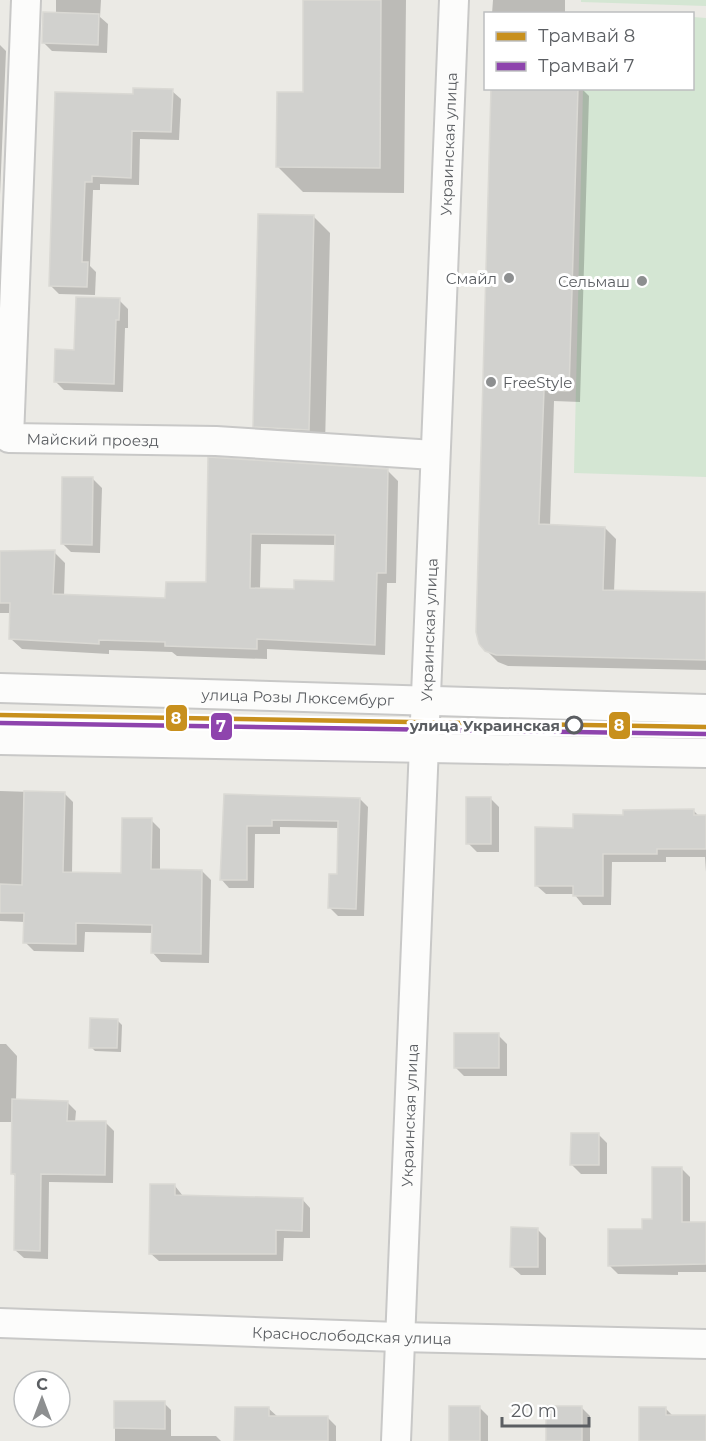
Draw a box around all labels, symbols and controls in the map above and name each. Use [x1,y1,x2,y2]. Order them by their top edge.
legend [484,12,694,90]
text: Трамвай 8 [538,25,635,47]
text: Трамвай 7 [538,55,634,77]
street label: Украинская улица [436,72,461,216]
place label: Смайл [446,269,497,288]
marker: Смайл [502,271,516,285]
place label: Сельмаш [558,272,630,291]
marker: Сельмаш [635,274,649,288]
place label: FreeStyle [503,373,572,392]
marker: FreeStyle [484,375,498,389]
street label: Майский проезд [26,429,159,450]
street label: Украинская улица [416,558,441,702]
street label: улица Розы Люксембург [200,684,395,709]
line badge: 8 [165,704,188,732]
text: 8 [171,709,181,728]
line badge: 8 [608,711,631,740]
line badge: 7 [210,712,233,741]
place label: улица Украинская [409,716,560,735]
marker: улица Украинская [565,716,583,734]
text: 8 [614,716,624,735]
text: 7 [216,717,226,736]
street label: Украинская улица [397,1043,421,1187]
street label: Краснослободская улица [252,1322,452,1348]
north arrow [12,1369,72,1429]
text: С [36,1375,48,1394]
scale bar [502,1390,589,1428]
text: 20 m [511,1400,557,1422]

